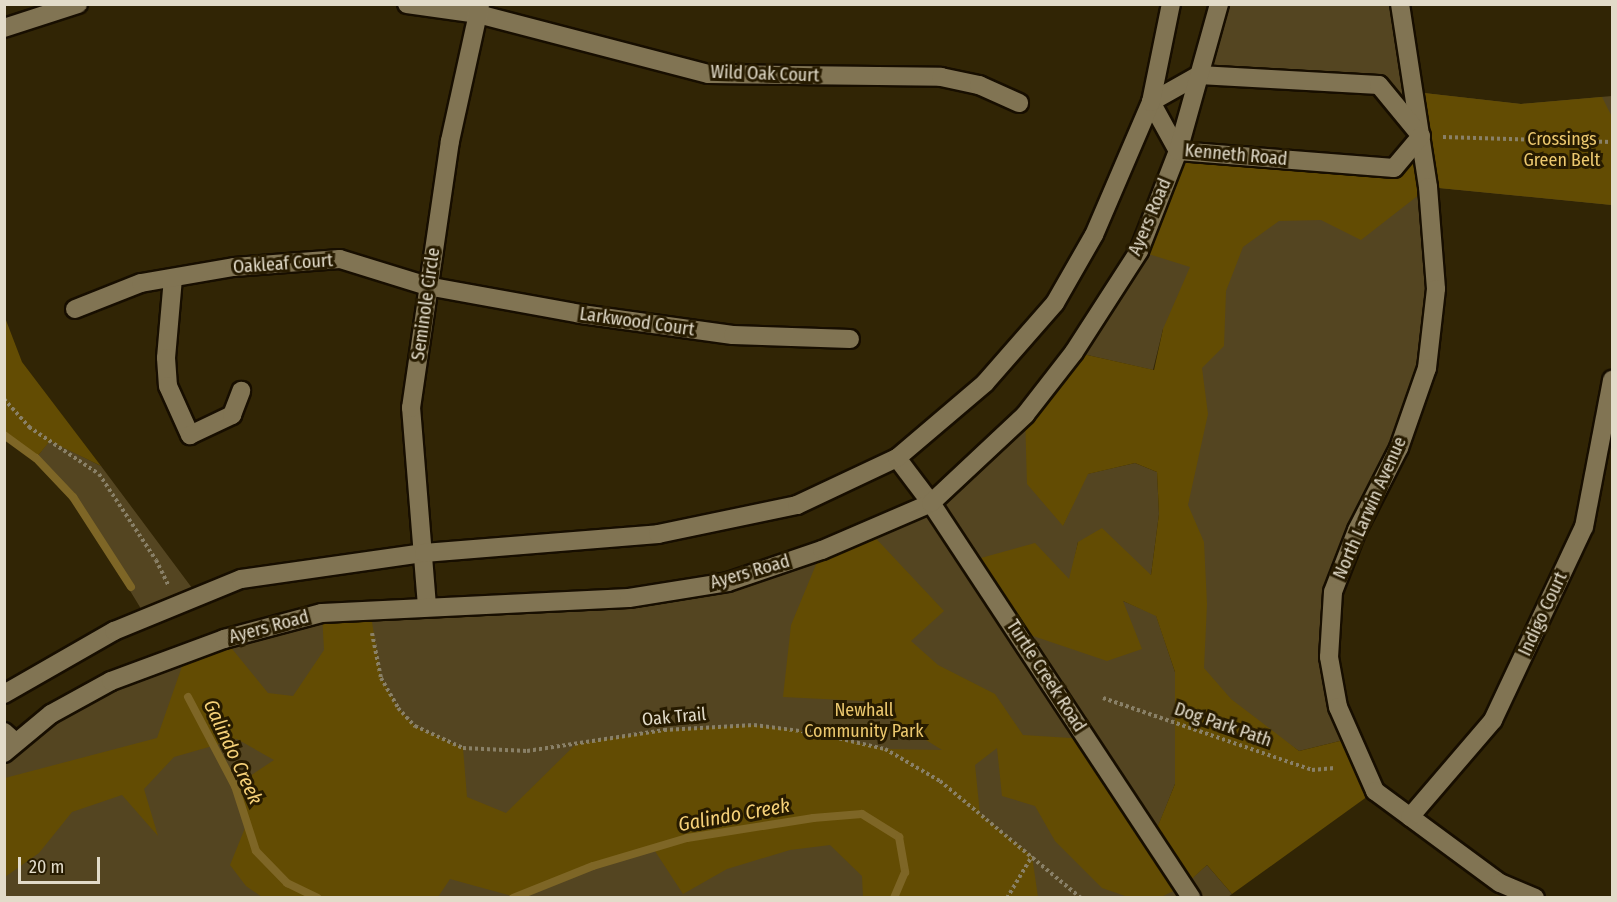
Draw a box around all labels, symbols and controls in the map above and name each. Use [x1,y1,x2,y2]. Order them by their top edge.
street label: Wild Oak Court [710,61,820,87]
park label: Crossings Green Belt [1524,129,1600,172]
street label: Kenneth Road [1184,140,1288,170]
street label: Ayers Road [1124,175,1176,259]
street label: Seminole Circle [407,246,445,362]
street label: Oakleaf Court [232,250,334,278]
street label: Larkwood Court [578,303,696,341]
street label: North Larwin Avenue [1329,434,1411,582]
street label: Ayers Road [708,550,792,594]
street label: Indigo Court [1514,569,1572,659]
street label: Ayers Road [227,606,311,648]
street label: Turtle Creek Road [1002,616,1090,736]
water label: Galindo Creek [198,696,268,808]
street label: Dog Park Path [1172,698,1274,752]
park label: Newhall Community Park [804,700,924,742]
street label: Oak Trail [641,703,707,731]
water label: Galindo Creek [676,793,792,837]
scale bar [21,845,104,883]
text: 20 m [29,856,64,878]

